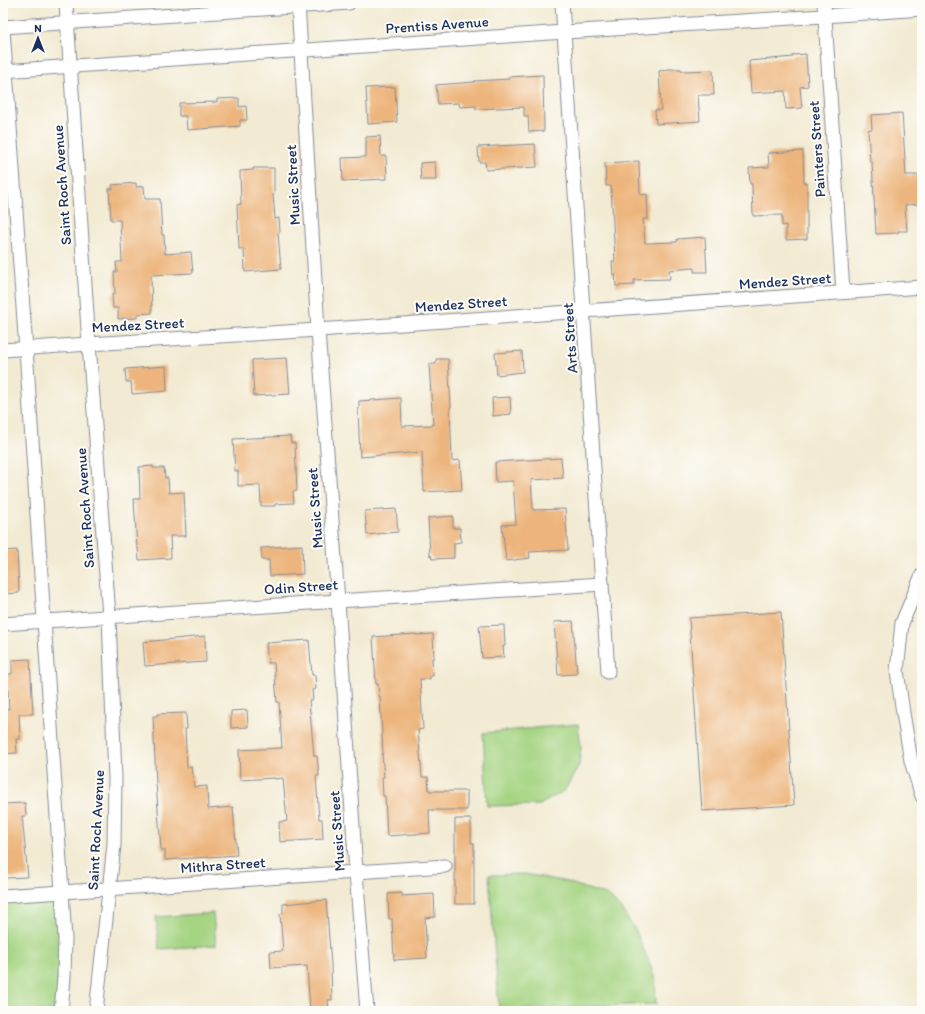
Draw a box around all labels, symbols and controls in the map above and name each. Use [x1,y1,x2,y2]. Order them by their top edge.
street label: Prentiss Avenue [385,12,489,38]
north arrow [18,18,58,58]
text: N [34,22,42,35]
street label: Painters Street [805,100,829,198]
street label: Saint Roch Avenue [49,124,75,246]
street label: Music Street [282,144,304,226]
street label: Mendez Street [738,269,832,293]
street label: Mendez Street [414,292,508,316]
street label: Arts Street [559,302,581,374]
street label: Mendez Street [91,314,185,336]
street label: Saint Roch Avenue [72,447,98,569]
street label: Music Street [303,467,327,549]
street label: Odin Street [263,575,339,599]
street label: Saint Roch Avenue [84,769,108,891]
street label: Music Street [325,790,349,872]
street label: Mithra Street [180,853,267,877]

